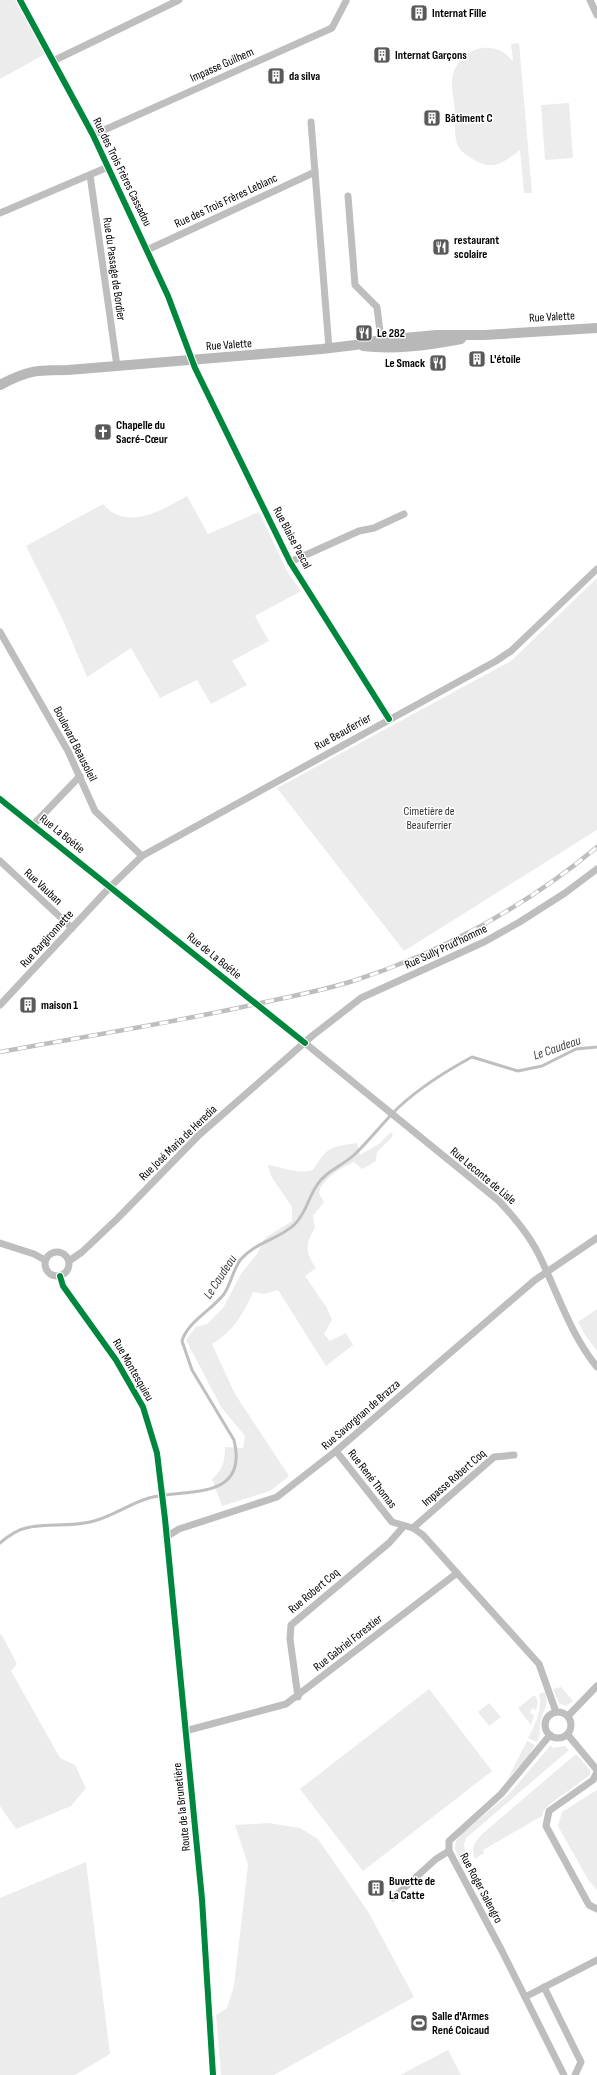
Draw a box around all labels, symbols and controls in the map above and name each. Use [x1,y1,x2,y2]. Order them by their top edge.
building icon: Internat Fille [409,3,429,23]
place label: Internat Fille [432,6,486,21]
street label: Impasse Guilhem [188,44,256,86]
building icon: Internat Garçons [372,45,392,65]
place label: Internat Garçons [395,48,467,63]
building icon: da silva [266,66,286,86]
place label: da silva [289,69,320,84]
building icon: Bâtiment C [422,108,442,128]
place label: Bâtiment C [445,111,493,126]
street label: Rue des Trois Frères Cassadou [89,115,155,229]
street label: Rue des Trois Frères Leblanc [172,170,280,231]
street label: Rue du Passage de Bordier [99,216,129,322]
place label: restaurant scolaire [454,233,499,262]
restaurant icon: restaurant scolaire [431,237,451,257]
street label: Rue Valette [529,308,576,326]
restaurant icon: Le 282 [354,323,374,343]
place label: Le 282 [377,326,405,341]
street label: Rue Valette [206,336,253,354]
building icon: L'étoile [467,349,487,369]
place label: L'étoile [490,352,521,367]
restaurant icon: Le Smack [428,353,448,373]
place label: Le Smack [385,356,425,371]
place label: Chapelle du Sacré-Cœur [116,418,168,447]
church icon: Chapelle du Sacré-Cœur [93,422,113,442]
street label: Rue Blaise Pascal [269,504,315,572]
street label: Boulevard Beausoleil [50,704,100,784]
street label: Rue Beauferrier [312,710,374,754]
park label: Cimetière de Beauferrier [403,804,455,833]
street label: Rue La Boétie [36,811,88,857]
street label: Rue Vauban [21,866,65,908]
street label: Rue Bargironnette [17,907,77,971]
street label: Rue Sully Prud'homme [402,921,490,973]
street label: Rue de La Boétie [184,929,244,983]
building icon: maison 1 [18,995,38,1015]
place label: maison 1 [41,998,78,1013]
water label: Le Caudeau [531,1032,584,1064]
street label: Rue José Maria de Heredia [136,1102,220,1184]
street label: Rue Leconte de Lisle [447,1144,519,1208]
water label: Le Caudeau [200,1251,241,1302]
street label: Rue Montesquieu [109,1336,157,1404]
street label: Rue Savorgnan de Brazza [319,1376,404,1453]
street label: Rue René Thomas [344,1446,400,1512]
street label: Impasse Robert Coq [419,1446,489,1510]
street label: Rue Robert Coq [285,1565,343,1617]
street label: Rue Gabriel Forestier [311,1611,386,1675]
street label: Route de la Brunetière [170,1762,194,1852]
street label: Rue Roger Salengro [456,1850,506,1926]
place label: Buvette de La Catte [389,1874,435,1903]
building icon: Buvette de La Catte [366,1878,386,1898]
place label: Salle d'Armes René Coicaud [432,2009,489,2038]
sports icon: Salle d'Armes René Coicaud [409,2013,429,2033]

